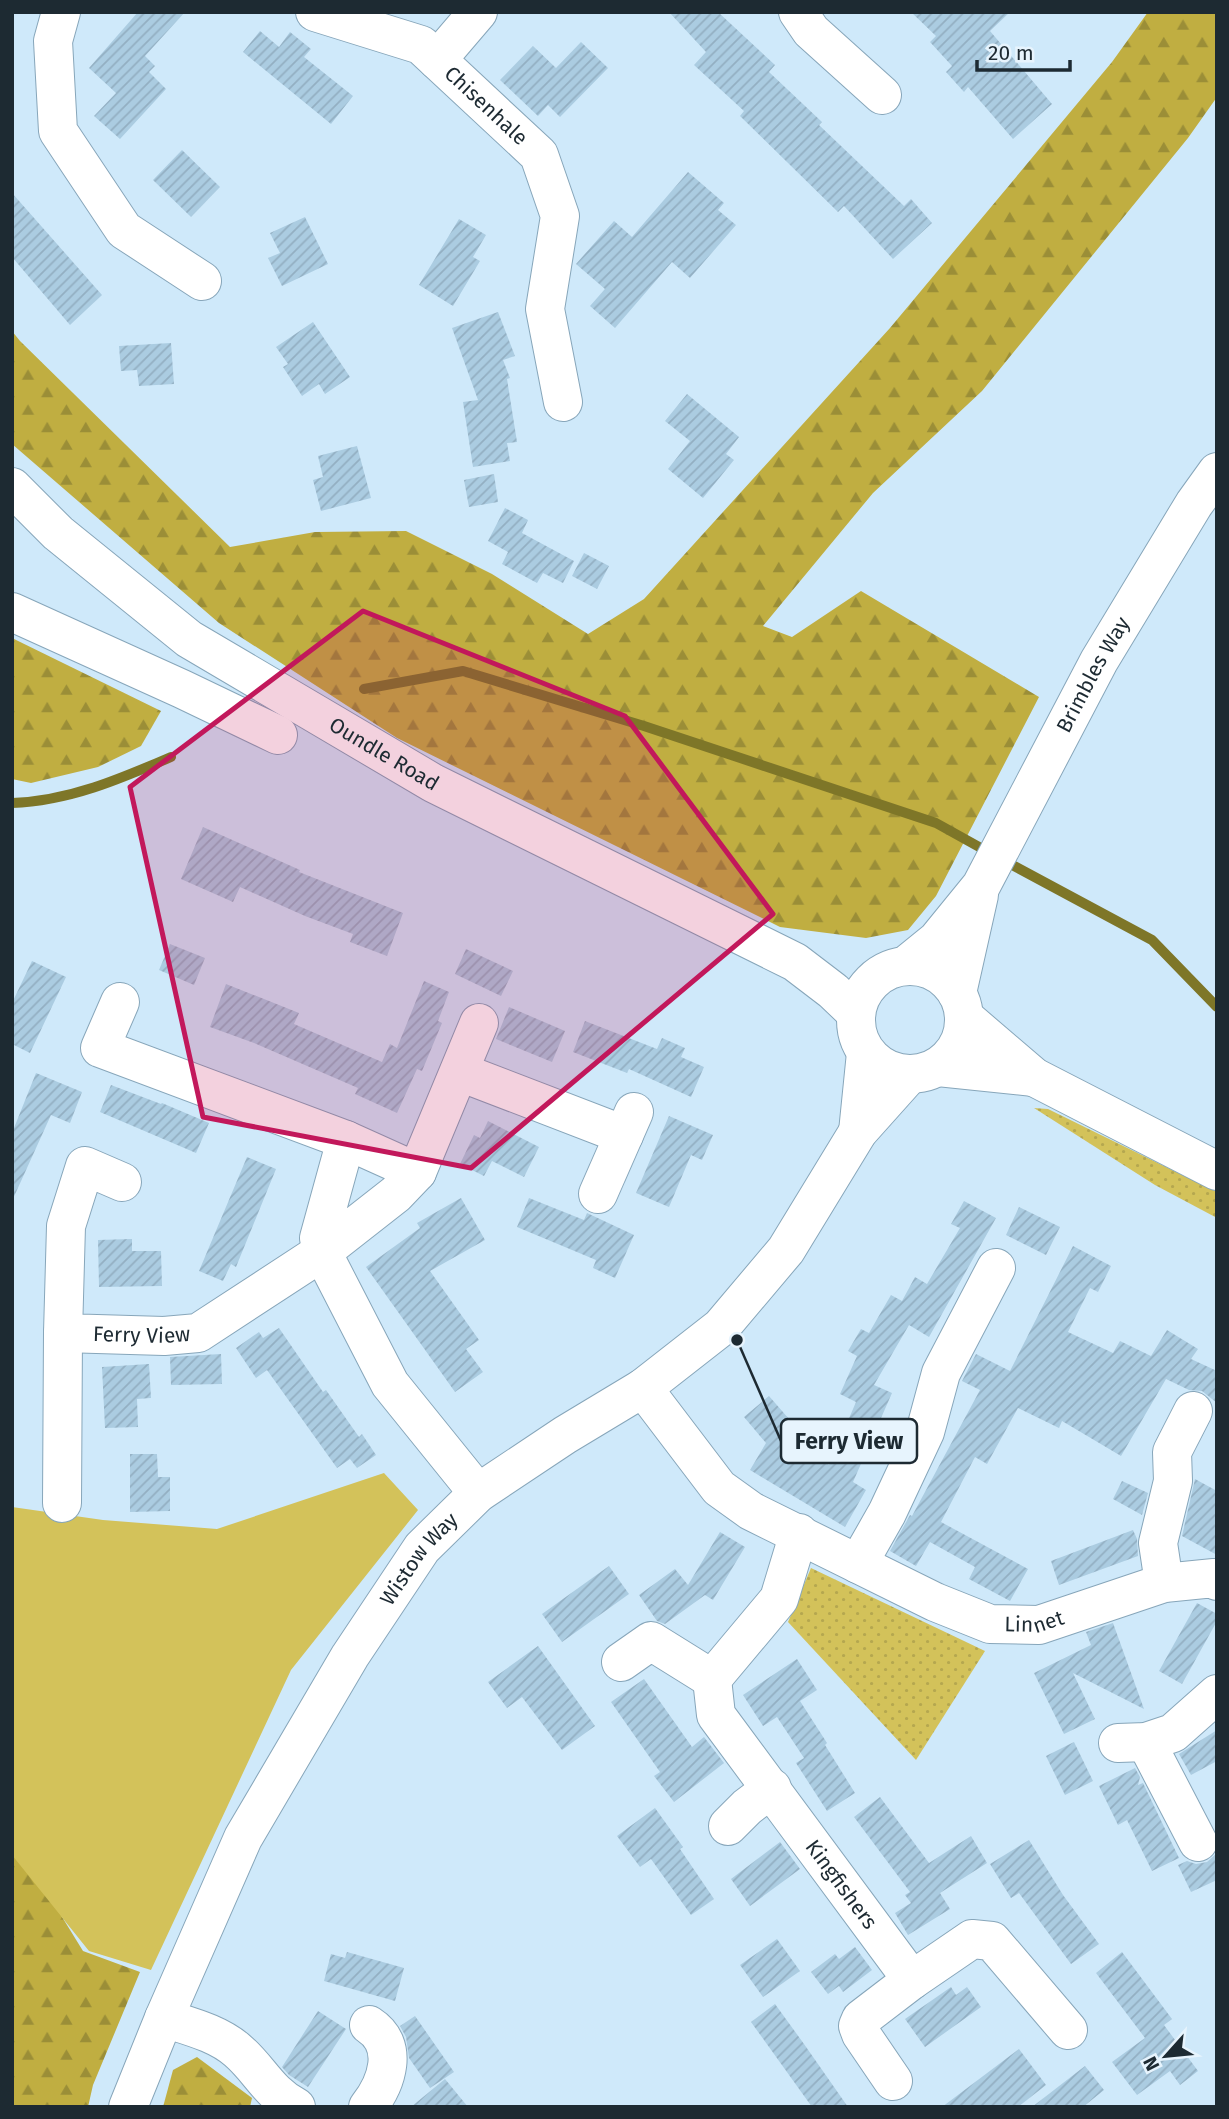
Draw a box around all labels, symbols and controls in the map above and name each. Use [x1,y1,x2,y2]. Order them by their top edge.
scale bar [977,28,1070,72]
text: 20 m [988,40,1034,66]
street label: Chisenhale [439,61,533,151]
street label: Brimbles Way [1051,612,1136,737]
street label: Oundle Road [324,712,444,797]
street label: Ferry View [93,1321,191,1349]
callout: Ferry View [781,1419,917,1463]
text: Ferry View [795,1427,904,1455]
street label: Wistow Way [374,1507,464,1610]
street label: Linnet [1004,1604,1068,1639]
street label: Kingfishers [800,1835,883,1934]
north arrow [1131,2021,1201,2091]
text: N [1138,2053,1164,2074]

